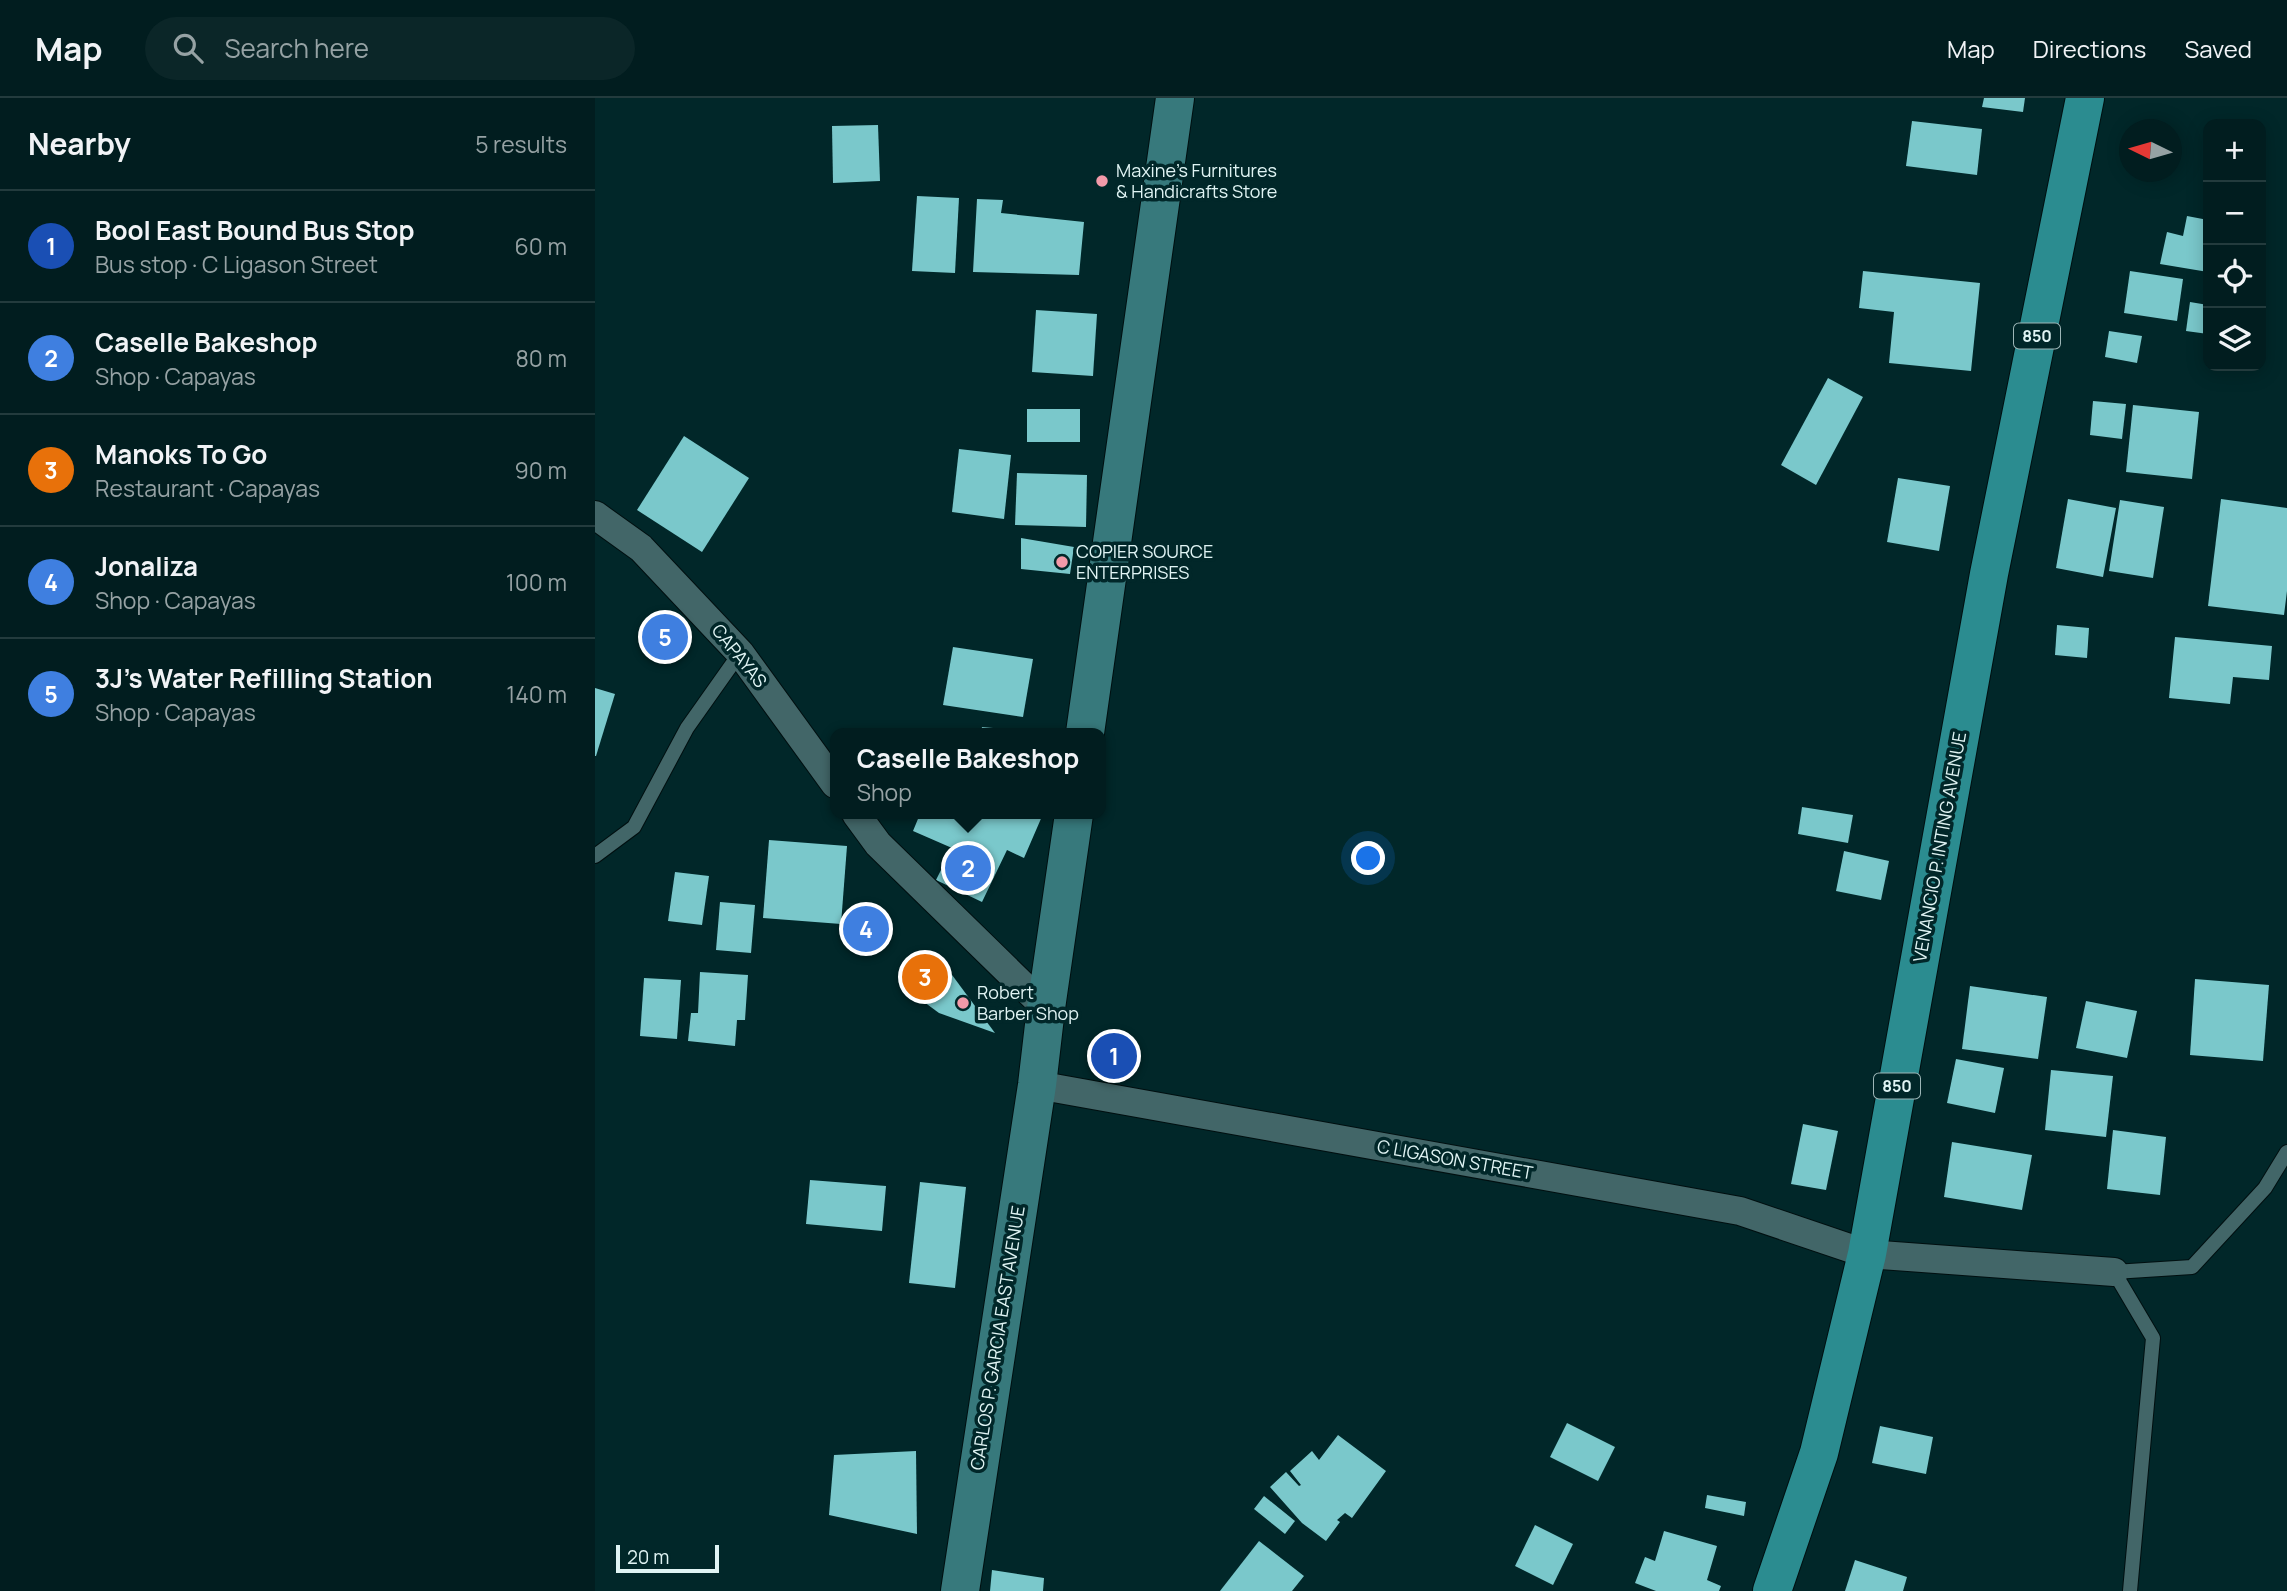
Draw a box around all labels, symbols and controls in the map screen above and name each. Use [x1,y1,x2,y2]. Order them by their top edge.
search box [145,17,635,80]
text: Map [35,26,103,71]
icon: search [169,29,207,67]
text: Search here [225,30,369,66]
text: Map [1947,32,1995,65]
text: Directions [2033,32,2146,65]
text: Saved [2184,32,2252,65]
north arrow [2119,119,2182,182]
map controls [2203,119,2266,371]
button: + [2203,119,2266,182]
text: Nearby [28,123,131,164]
text: 5 results [475,128,567,160]
place label: Maxine's Furnitures & Handicrafts Store [1116,158,1277,203]
marker: Maxine's Furnitures & Handicrafts Store [1094,173,1110,189]
button: − [2203,182,2266,245]
text: Bool East Bound Bus Stop [95,212,414,248]
text: 1 [46,230,56,262]
text: 60 m [515,230,567,262]
button: locate [2203,245,2266,308]
text: Bus stop · C Ligason Street [95,248,378,280]
button: layers [2203,308,2266,371]
text: Caselle Bakeshop [95,324,318,360]
road number: 850 [2014,324,2060,348]
text: 2 [44,342,58,374]
text: 80 m [516,342,567,374]
text: Shop · Capayas [95,360,256,392]
text: Manoks To Go [95,436,267,472]
text: 3 [44,454,58,486]
text: 90 m [515,454,567,486]
text: Restaurant · Capayas [95,472,320,504]
place label: COPIER SOURCE ENTERPRISES [1076,539,1213,584]
text: Jonaliza [95,548,198,584]
marker: COPIER SOURCE ENTERPRISES [1054,554,1070,570]
text: 4 [44,566,58,598]
text: 100 m [506,566,567,598]
text: Shop · Capayas [95,584,256,616]
pin: 5 [642,611,688,663]
street label: CAPAYAS [707,619,773,692]
text: 3J's Water Refilling Station [95,660,433,696]
text: 5 [44,678,58,710]
text: 140 m [506,678,567,710]
text: Shop · Capayas [95,696,256,728]
popup [830,728,1106,819]
street label: VENANCIO P. INTING AVENUE [1907,730,1971,964]
text: Caselle Bakeshop [857,740,1079,776]
text: Shop [857,776,912,808]
your location [1351,841,1385,875]
pin: 2 [945,842,991,894]
pin: 4 [843,903,889,955]
pin: 3 [902,951,948,1003]
place label: Robert Barber Shop [977,980,1079,1025]
marker: Robert Barber Shop [955,995,971,1011]
pin: 1 [1091,1030,1137,1082]
road number: 850 [1874,1074,1920,1098]
street label: C LIGASON STREET [1375,1134,1535,1185]
street label: CARLOS P. GARCIA EAST AVENUE [964,1204,1030,1472]
scale bar [616,1542,719,1574]
text: 20 m [627,1544,669,1570]

